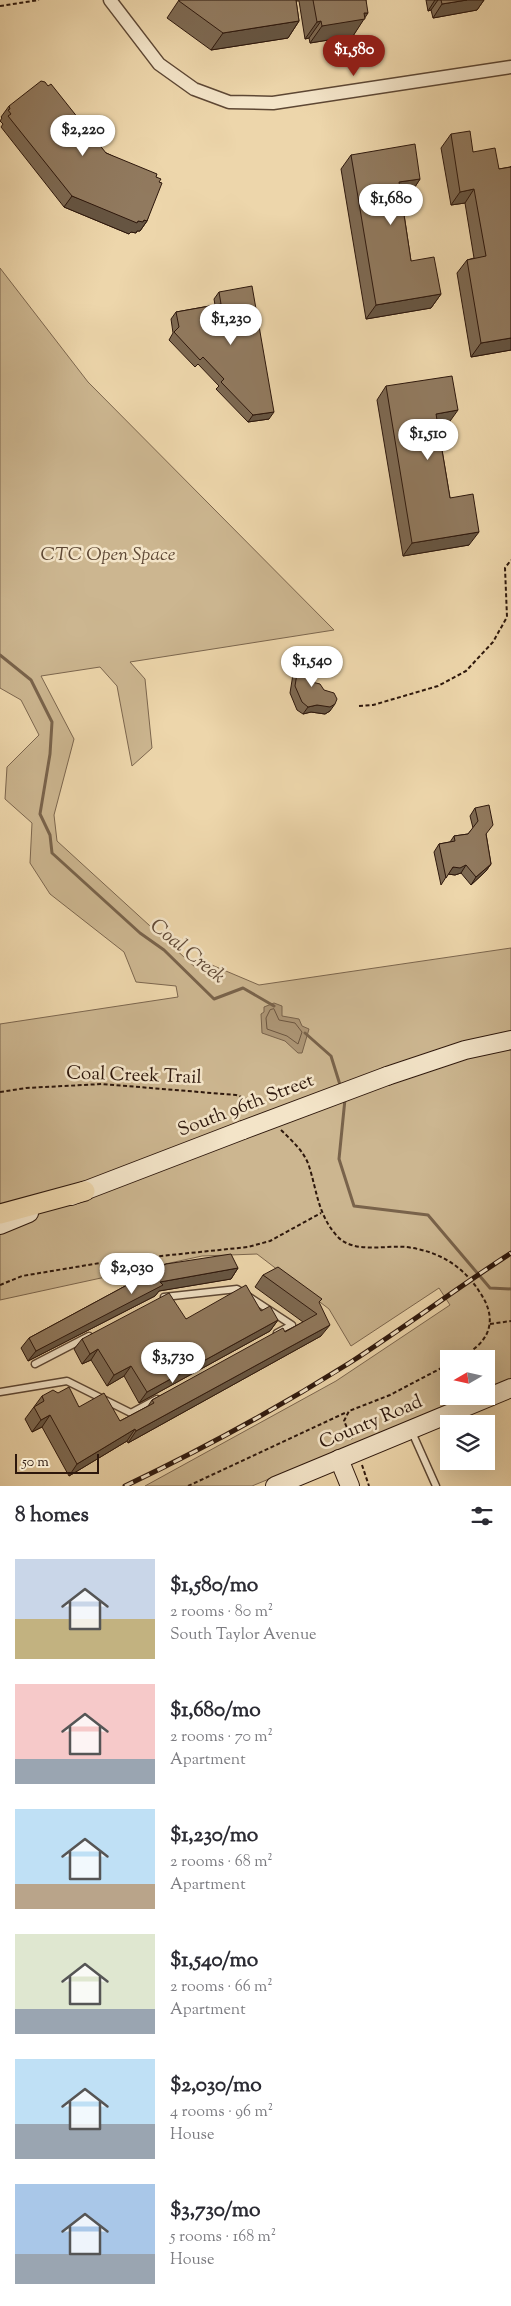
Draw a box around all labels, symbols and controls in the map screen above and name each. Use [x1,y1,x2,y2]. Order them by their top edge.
pin: $1,580 [313,34,395,77]
text: $1,580 [334,39,374,62]
pin: $2,220 [42,114,124,157]
text: $2,220 [61,119,105,142]
pin: $1,680 [350,184,432,226]
text: $1,680 [370,188,412,211]
pin: $1,230 [190,304,272,346]
text: $1,230 [211,308,251,331]
pin: $1,510 [387,418,469,461]
text: $1,510 [409,423,447,446]
park label: CTC Open Space [41,542,176,569]
pin: $1,540 [271,646,353,688]
text: $1,540 [292,650,332,673]
water label: Coal Creek [143,912,231,992]
street label: Coal Creek Trail [66,1060,202,1092]
street label: South 96th Street [174,1067,318,1144]
pin: $2,030 [91,1252,173,1295]
text: $2,030 [111,1257,153,1280]
pin: $3,730 [132,1342,214,1384]
text: $3,730 [152,1346,194,1369]
north arrow [440,1350,495,1405]
map controls [440,1350,495,1470]
street label: County Road [315,1389,427,1457]
button: layers [440,1415,495,1470]
scale bar [15,1451,99,1474]
text: 50 m [22,1453,49,1473]
text: 8 homes [15,1501,89,1531]
icon: filters [468,1502,496,1530]
text: $1,580/mo [170,1571,258,1601]
icon: home [55,1579,115,1639]
text: 2 rooms · 80 m² [170,1601,273,1624]
text: South Taylor Avenue [170,1624,317,1647]
text: $1,680/mo [170,1696,261,1726]
icon: home [55,1704,115,1764]
text: 2 rooms · 70 m² [170,1726,273,1749]
text: Apartment [170,1749,246,1772]
text: $1,230/mo [170,1821,258,1851]
icon: home [55,1829,115,1889]
text: 2 rooms · 68 m² [170,1851,273,1874]
text: Apartment [170,1874,246,1897]
text: $1,540/mo [170,1946,258,1976]
icon: home [55,1954,115,2014]
text: 2 rooms · 66 m² [170,1976,273,1999]
text: Apartment [170,1999,246,2022]
text: $2,030/mo [170,2071,262,2101]
icon: home [55,2079,115,2139]
text: 4 rooms · 96 m² [170,2101,273,2124]
text: House [170,2124,214,2147]
text: $3,730/mo [170,2196,260,2226]
icon: home [55,2204,115,2264]
text: 5 rooms · 168 m² [170,2226,276,2249]
text: House [170,2249,214,2272]

